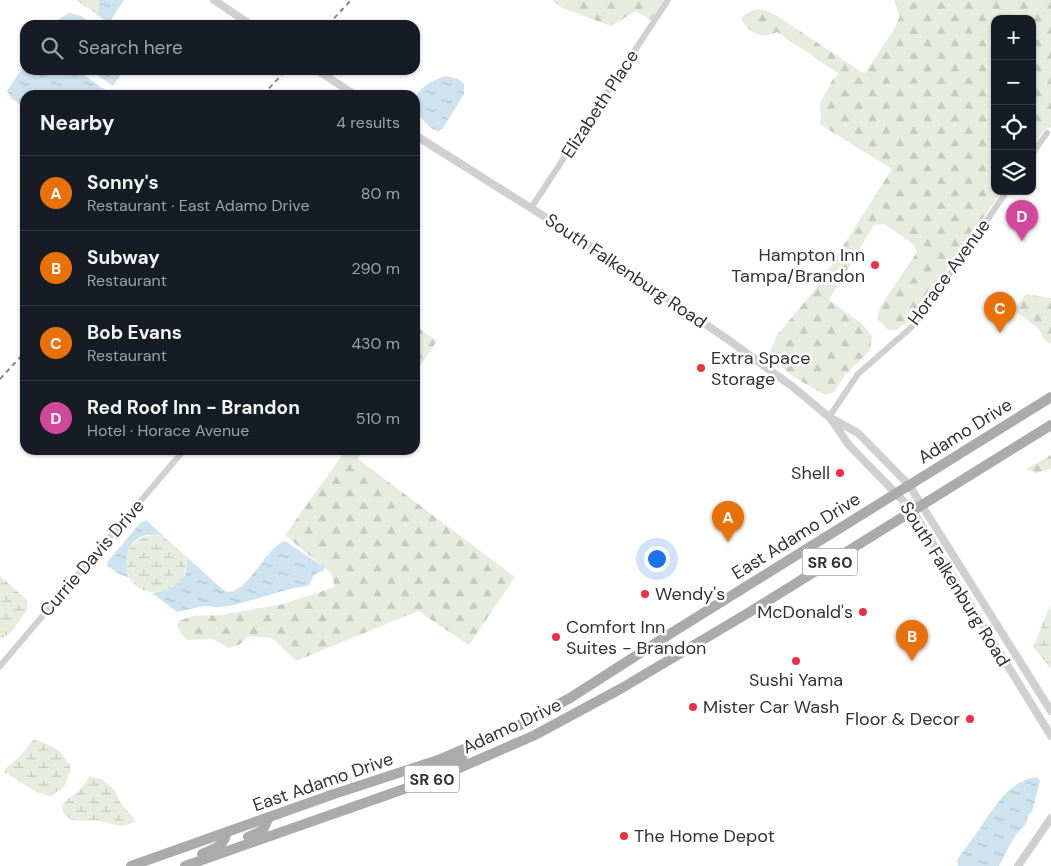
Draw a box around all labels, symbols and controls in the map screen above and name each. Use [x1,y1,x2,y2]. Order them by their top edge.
map controls [991,15,1036,195]
button: + [991,15,1036,60]
search box [20,20,420,75]
icon: search [38,34,66,62]
text: Search here [78,35,183,60]
street label: Elizabeth Place [556,45,644,163]
button: − [991,60,1036,105]
button: locate [991,105,1036,150]
text: Nearby [40,109,114,137]
text: 4 results [336,112,400,133]
button: layers [991,150,1036,195]
text: Sonny's [87,170,159,195]
text: A [50,183,62,204]
text: 80 m [361,183,400,204]
text: Restaurant · East Adamo Drive [87,195,309,216]
pin: D [1006,200,1038,241]
street label: South Falkenburg Road [540,208,712,334]
street label: Horace Avenue [902,214,996,330]
place label: Hampton Inn Tampa/Brandon [731,243,865,288]
text: Subway [87,245,160,270]
text: B [51,258,61,279]
text: 290 m [351,258,400,279]
marker: Hampton Inn Tampa/Brandon [869,259,881,271]
text: Restaurant [87,270,167,291]
pin: C [984,292,1016,333]
text: Bob Evans [87,320,182,345]
text: C [50,333,62,354]
text: 430 m [351,333,400,354]
text: Restaurant [87,345,167,366]
place label: Extra Space Storage [711,346,810,391]
marker: Extra Space Storage [695,362,707,374]
street label: Adamo Drive [913,393,1017,469]
text: Red Roof Inn - Brandon [87,395,300,420]
text: D [50,408,62,429]
text: 510 m [356,408,400,429]
text: Hotel · Horace Avenue [87,420,249,441]
place label: Shell [791,461,830,485]
marker: Shell [834,467,846,479]
street label: East Adamo Drive [728,488,864,584]
street label: Currie Davis Drive [34,494,150,622]
street label: South Falkenburg Road [894,497,1016,671]
pin: A [712,501,744,542]
your location [644,546,670,572]
road number: SR 60 [802,548,858,576]
place label: Wendy's [655,582,725,606]
marker: Wendy's [639,588,651,600]
place label: McDonald's [757,600,853,624]
marker: McDonald's [857,606,869,618]
place label: Comfort Inn Suites - Brandon [566,615,706,660]
pin: B [896,620,928,661]
marker: Comfort Inn Suites - Brandon [550,631,562,643]
marker: Sushi Yama [790,655,802,667]
place label: Sushi Yama [749,668,843,692]
street label: Adamo Drive [459,693,565,759]
place label: Mister Car Wash [703,695,839,719]
marker: Mister Car Wash [687,701,699,713]
place label: Floor & Decor [845,707,960,731]
marker: Floor & Decor [964,713,976,725]
street label: East Adamo Drive [250,747,396,817]
road number: SR 60 [404,766,460,792]
place label: The Home Depot [634,824,775,848]
marker: The Home Depot [618,830,630,842]

